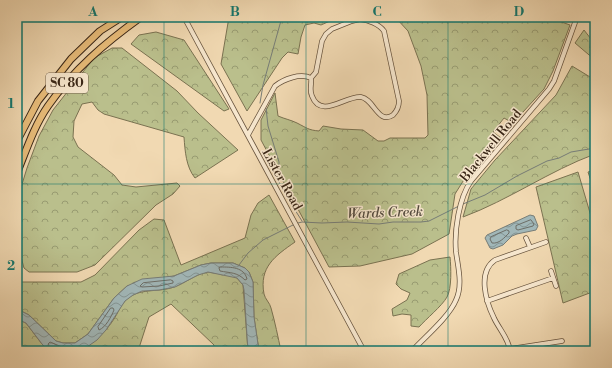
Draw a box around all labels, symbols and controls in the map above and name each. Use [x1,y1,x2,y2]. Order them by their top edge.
text: A [87,4,98,20]
text: B [230,4,240,20]
text: C [372,4,382,20]
text: D [514,4,524,20]
road number: SC 80 [46,73,88,93]
text: 1 [8,96,15,112]
street label: Blackwell Road [456,106,525,186]
street label: Lister Road [259,146,306,214]
water label: Wards Creek [347,203,423,223]
text: 2 [7,258,15,274]

